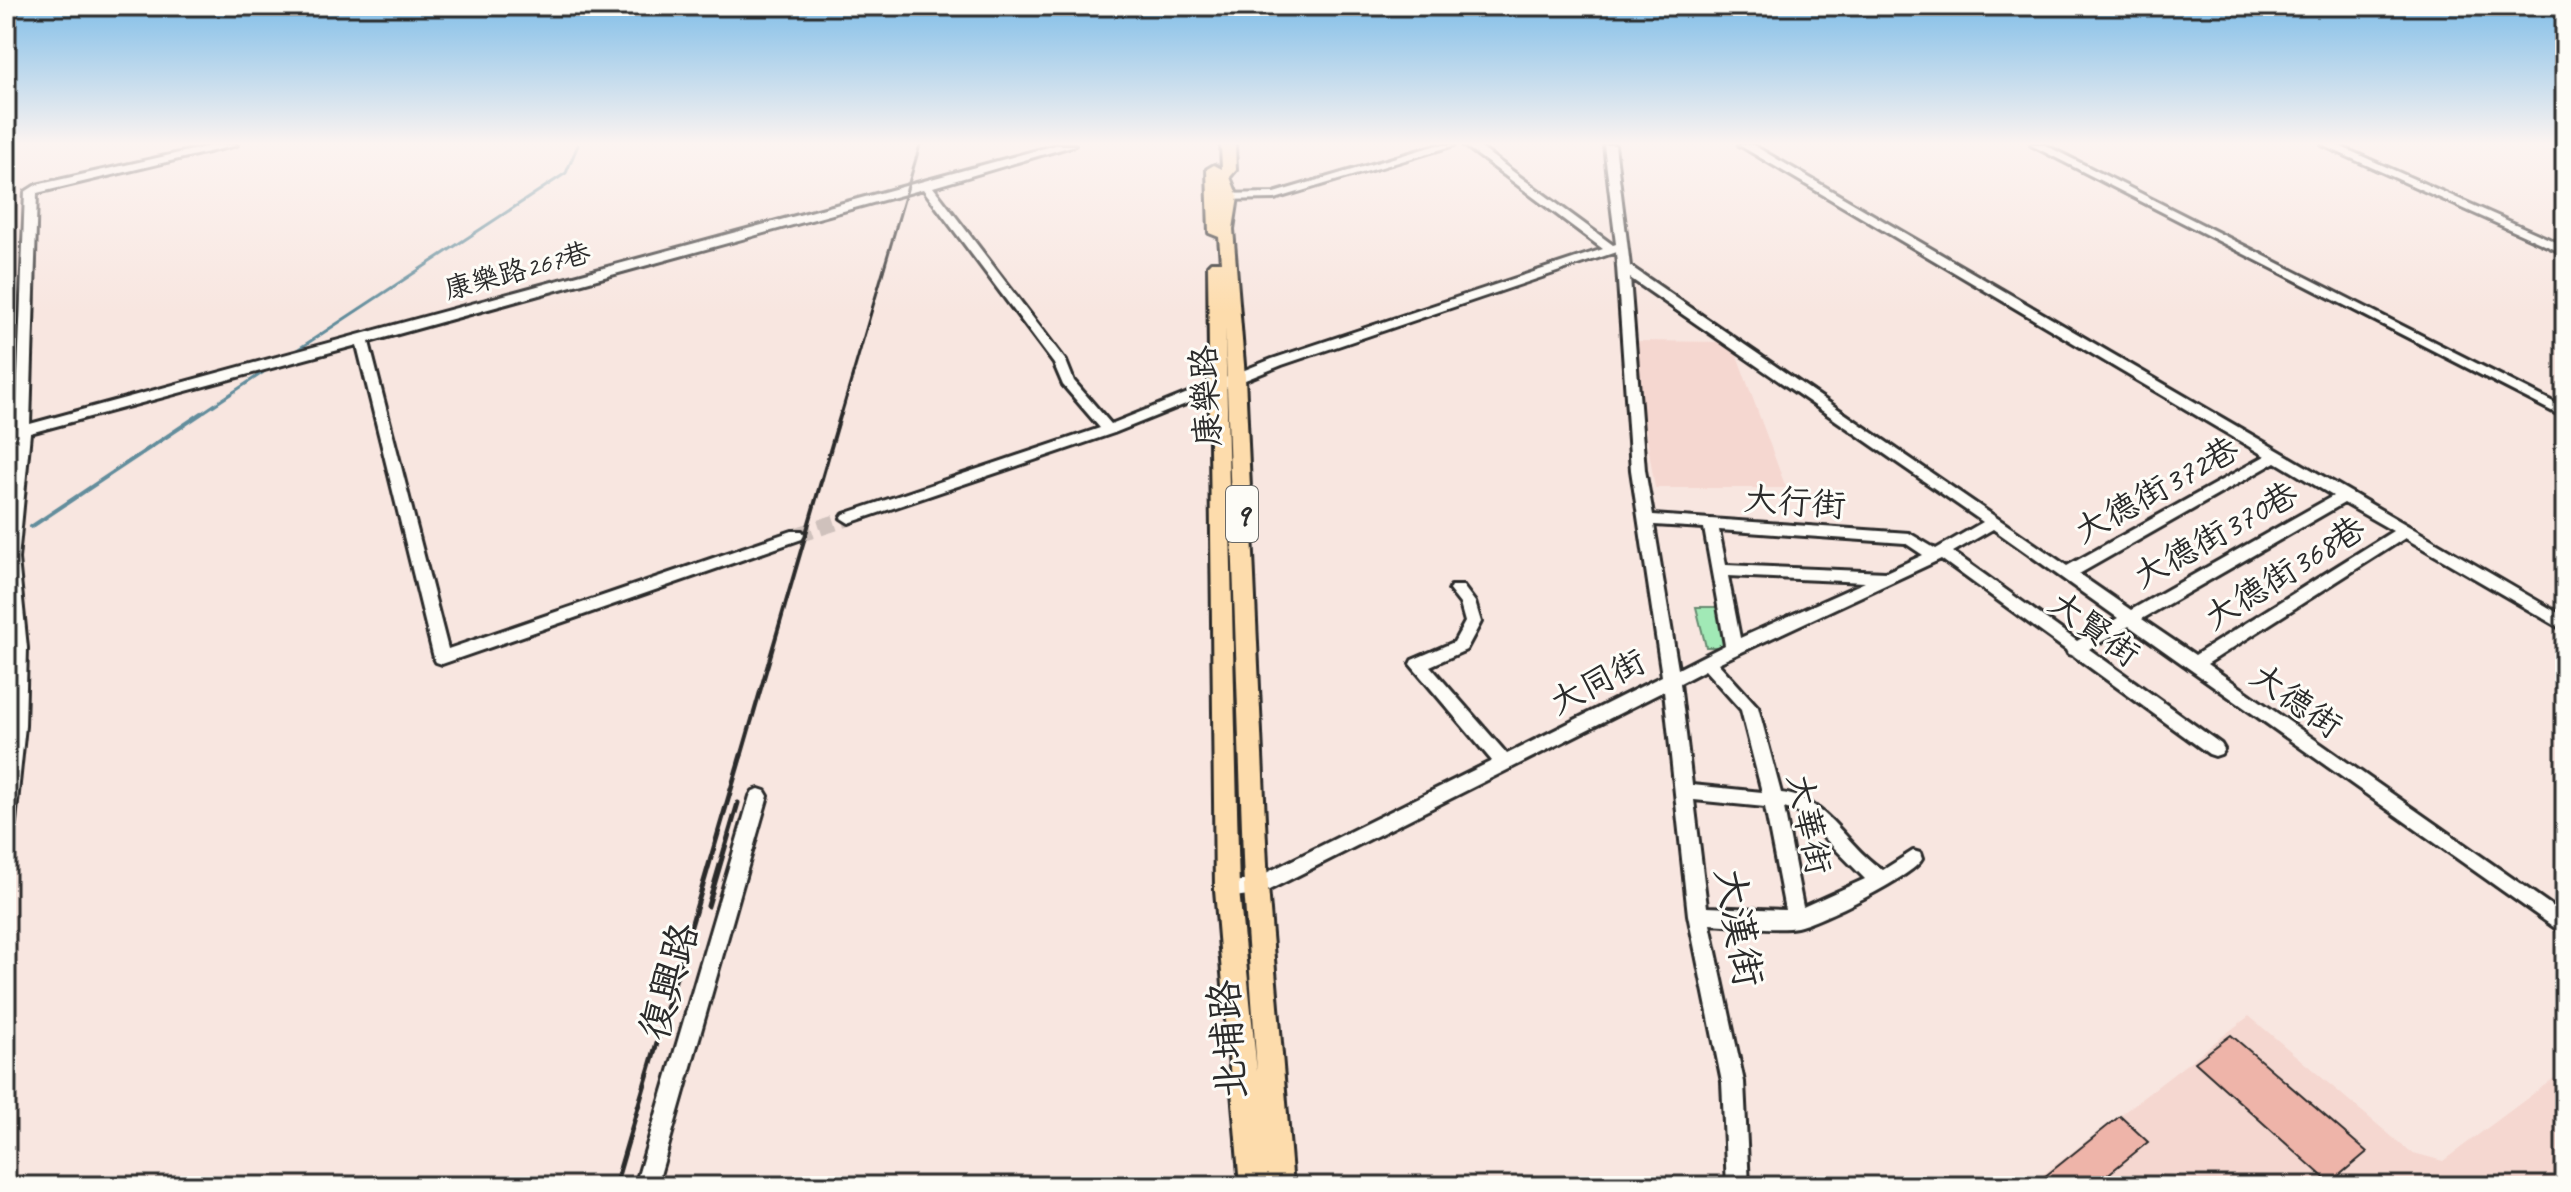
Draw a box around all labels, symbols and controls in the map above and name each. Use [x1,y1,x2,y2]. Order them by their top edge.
street label: 康樂路267巷 [440,234,595,307]
street label: 康樂路 [1181,344,1230,448]
street label: 大德街372巷 [2066,427,2246,552]
street label: 大德街370巷 [2125,472,2305,597]
street label: 大行街 [1743,476,1847,527]
road number: 9 [1226,486,1258,542]
street label: 大德街368巷 [2196,506,2373,639]
street label: 大賢街 [2041,581,2149,676]
street label: 大同街 [1542,639,1652,724]
street label: 大德街 [2243,654,2351,747]
street label: 大華街 [1778,770,1841,878]
street label: 大漢街 [1704,864,1774,991]
street label: 復興路 [628,917,710,1046]
street label: 北埔路 [1199,978,1257,1102]

